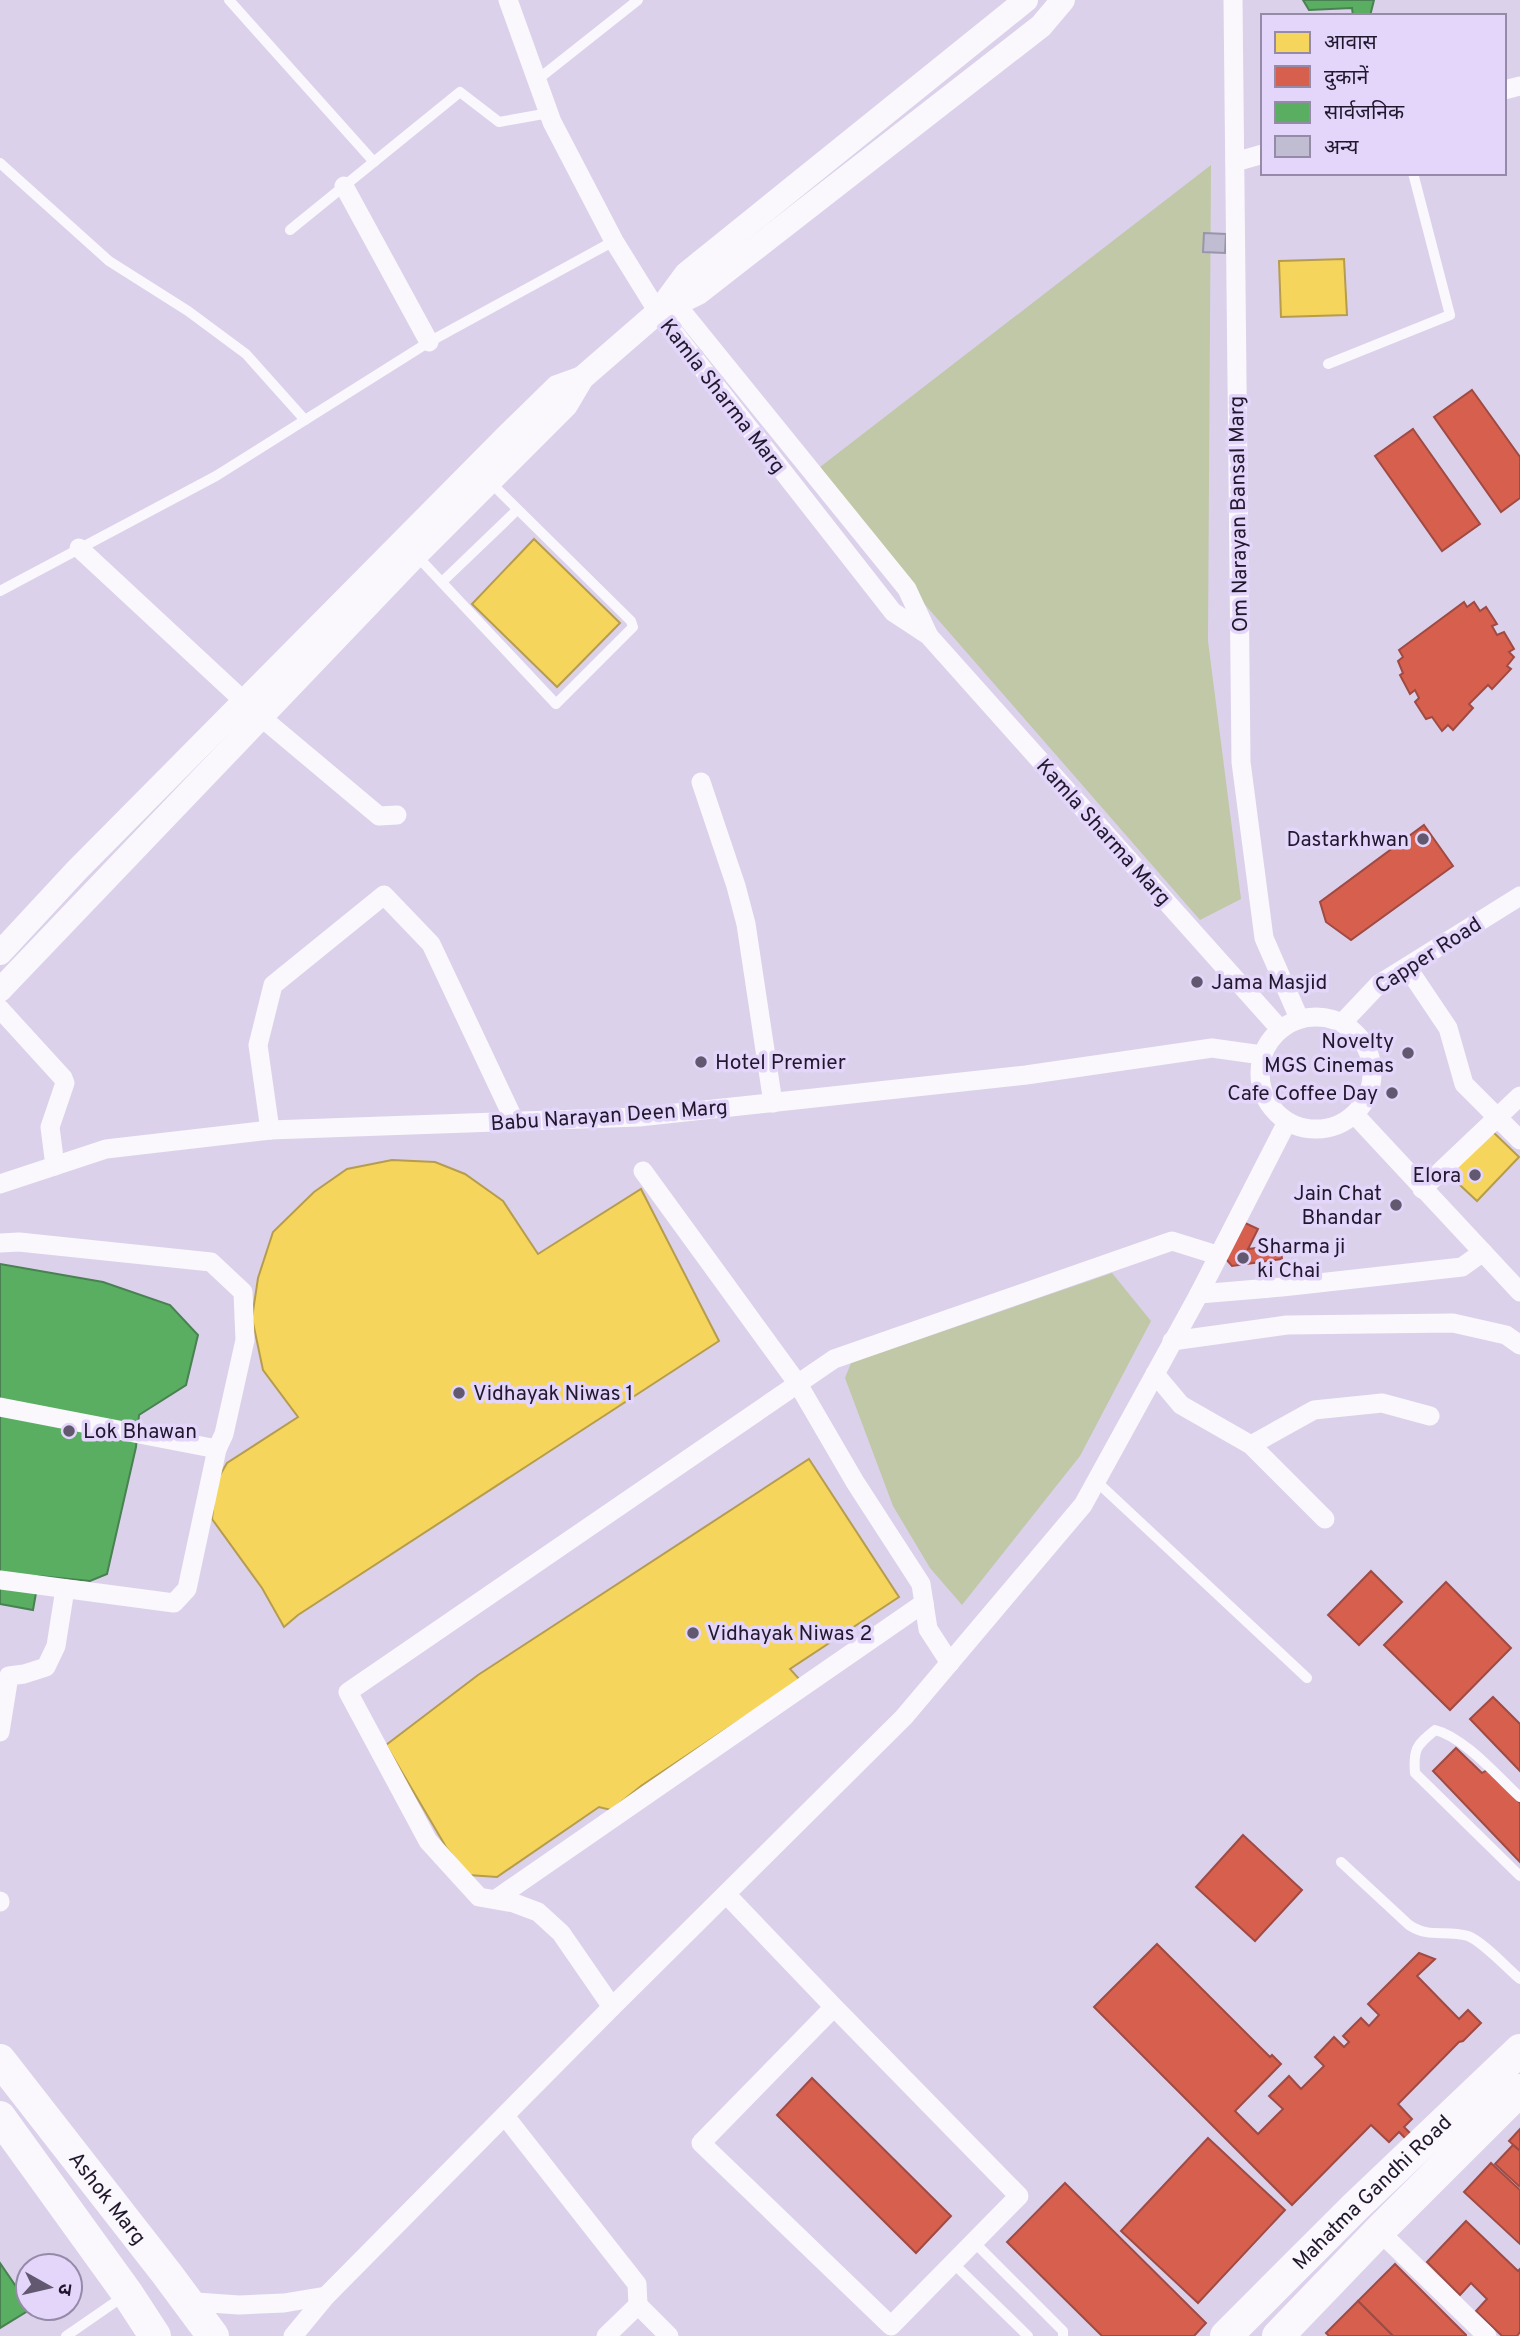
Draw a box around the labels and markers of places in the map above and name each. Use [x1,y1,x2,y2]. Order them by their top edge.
place label: Dastarkhwan [1287,827,1409,854]
marker: Dastarkhwan [1415,831,1431,847]
place label: Jama Masjid [1211,970,1327,997]
marker: Jama Masjid [1189,974,1205,990]
place label: Novelty MGS Cinemas [1264,1029,1394,1080]
marker: Novelty MGS Cinemas [1400,1045,1416,1061]
place label: Hotel Premier [715,1050,846,1077]
marker: Hotel Premier [693,1054,709,1070]
place label: Cafe Coffee Day [1227,1081,1378,1108]
marker: Cafe Coffee Day [1384,1085,1400,1101]
place label: Elora [1413,1163,1461,1190]
marker: Elora [1467,1167,1483,1183]
place label: Jain Chat Bhandar [1293,1181,1382,1232]
marker: Jain Chat Bhandar [1388,1197,1404,1213]
place label: Sharma ji ki Chai [1257,1234,1345,1285]
marker: Sharma ji ki Chai [1235,1250,1251,1266]
place label: Vidhayak Niwas 1 [473,1381,633,1408]
marker: Vidhayak Niwas 1 [451,1385,467,1401]
place label: Lok Bhawan [83,1419,197,1446]
marker: Lok Bhawan [61,1423,77,1439]
place label: Vidhayak Niwas 2 [707,1621,872,1648]
marker: Vidhayak Niwas 2 [685,1625,701,1641]

